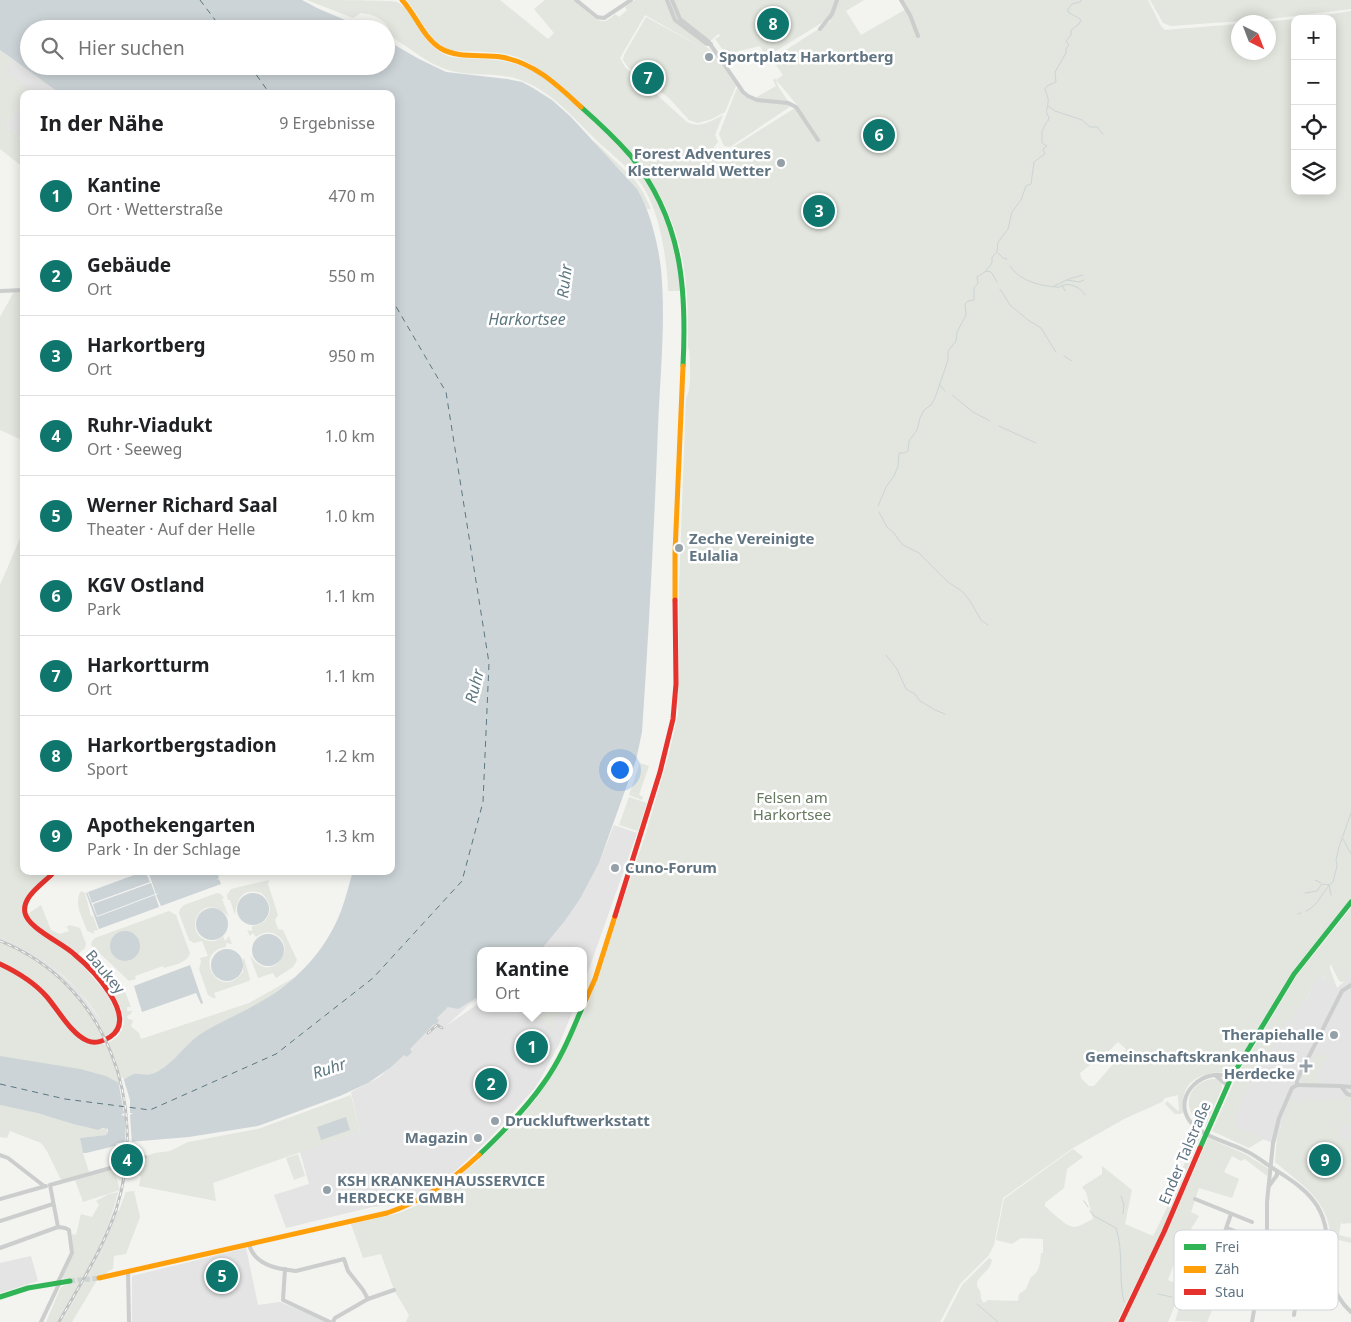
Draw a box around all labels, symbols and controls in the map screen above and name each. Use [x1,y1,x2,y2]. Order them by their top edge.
pin: 8 [757,5,789,43]
north arrow [1231,15,1276,60]
map controls [1291,15,1336,195]
button: + [1291,15,1336,60]
search box [20,20,395,75]
icon: search [38,34,66,62]
text: Hier suchen [78,35,185,61]
place label: Sportplatz Harkortberg [719,46,894,66]
marker: Sportplatz Harkortberg [703,51,715,63]
pin: 7 [632,59,664,97]
button: − [1291,60,1336,105]
button: locate [1291,105,1336,150]
text: In der Nähe [40,109,164,137]
text: 9 Ergebnisse [279,112,375,134]
pin: 6 [863,116,895,154]
place label: Forest Adventures Kletterwald Wetter [627,143,771,180]
button: layers [1291,150,1336,195]
marker: Forest Adventures Kletterwald Wetter [775,157,787,169]
text: Kantine [87,172,161,198]
text: 1 [51,185,61,207]
text: 470 m [328,185,375,207]
pin: 3 [803,192,835,230]
text: Ort · Wetterstraße [87,198,223,220]
text: Gebäude [87,252,171,278]
water label: Ruhr [551,262,577,299]
text: 2 [51,265,61,287]
text: 550 m [328,265,375,287]
text: Ort [87,278,112,300]
water label: Harkortsee [488,308,566,330]
text: Harkortberg [87,332,205,358]
text: 3 [51,345,61,367]
text: 950 m [328,345,375,367]
text: Ort [87,358,112,380]
text: Ruhr-Viadukt [87,412,213,438]
text: 4 [51,425,61,447]
text: 1.0 km [325,425,375,447]
text: Ort · Seeweg [87,438,182,460]
text: Werner Richard Saal [87,492,278,518]
text: 5 [51,505,61,527]
text: 1.0 km [325,505,375,527]
text: Theater · Auf der Helle [87,518,255,540]
place label: Zeche Vereinigte Eulalia [689,528,814,565]
marker: Zeche Vereinigte Eulalia [673,542,685,554]
text: KGV Ostland [87,572,205,598]
text: 6 [51,585,61,607]
text: 1.1 km [325,585,375,607]
text: Park [87,598,121,620]
text: Harkortturm [87,652,209,678]
text: 7 [51,665,61,687]
text: 1.1 km [325,665,375,687]
water label: Ruhr [459,666,489,705]
text: Ort [87,678,112,700]
text: Harkortbergstadion [87,732,277,758]
text: 8 [51,745,61,767]
text: 1.2 km [325,745,375,767]
your location [607,757,633,783]
text: Sport [87,758,128,780]
park label: Felsen am Harkortsee [753,787,831,824]
text: Apothekengarten [87,812,255,838]
text: 9 [51,825,61,847]
text: 1.3 km [325,825,375,847]
text: Park · In der Schlage [87,838,241,860]
place label: Cuno-Forum [625,857,717,877]
marker: Cuno-Forum [609,862,621,874]
street label: Baukey [82,945,130,998]
popup [477,947,587,1012]
text: Kantine [495,956,569,982]
text: Ort [495,982,520,1004]
place label: Therapiehalle [1222,1024,1324,1044]
pin: 1 [516,1028,548,1066]
marker: Therapiehalle [1328,1029,1340,1041]
place label: Gemeinschaftskrankenhaus Herdecke [1085,1046,1295,1083]
water label: Ruhr [309,1052,349,1084]
marker: Gemeinschaftskrankenhaus Herdecke [1299,1059,1313,1073]
pin: 2 [475,1065,507,1103]
street label: Ender Talstraße [1153,1098,1215,1207]
place label: Druckluftwerkstatt [505,1110,650,1130]
marker: Druckluftwerkstatt [489,1115,501,1127]
place label: Magazin [405,1127,468,1147]
marker: Magazin [472,1132,484,1144]
pin: 4 [111,1141,143,1179]
pin: 9 [1309,1141,1341,1179]
place label: KSH KRANKENHAUSSERVICE HERDECKE GMBH [337,1170,545,1207]
marker: KSH KRANKENHAUSSERVICE HERDECKE GMBH [321,1184,333,1196]
legend [1174,1230,1338,1310]
text: Frei [1215,1237,1239,1256]
pin: 5 [206,1257,238,1295]
text: Zäh [1215,1259,1240,1278]
text: Stau [1215,1282,1244,1301]

